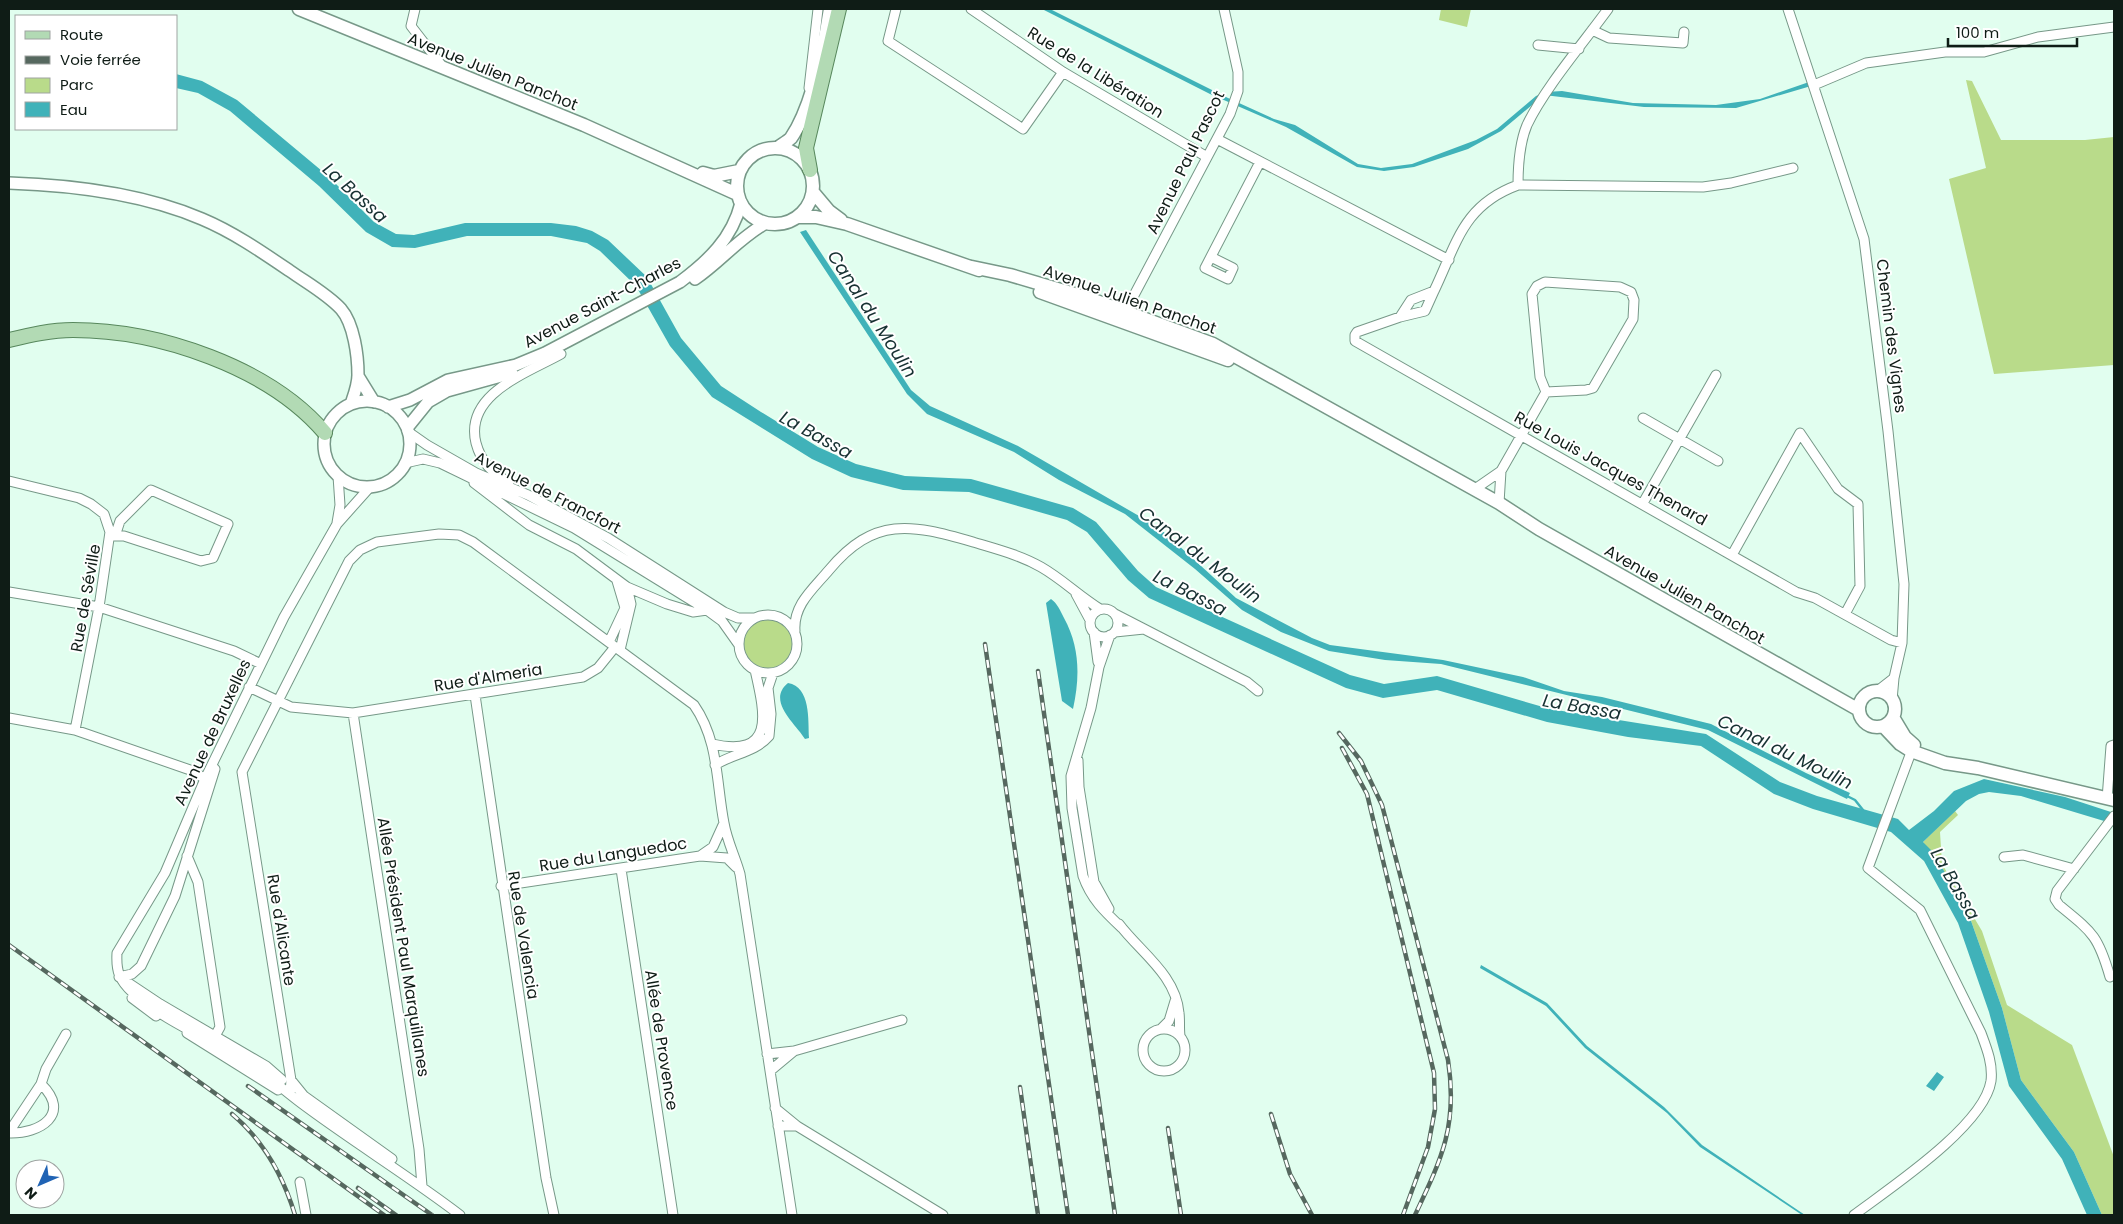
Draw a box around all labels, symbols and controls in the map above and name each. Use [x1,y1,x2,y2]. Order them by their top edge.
legend [15,15,178,130]
scale bar [1948,15,2077,47]
street label: Rue de la Libération [1023,21,1168,124]
text: 100 m [1956,22,1999,43]
text: Route [60,24,103,45]
street label: Avenue Julien Panchot [404,27,582,116]
text: Voie ferrée [60,49,141,70]
text: Parc [60,74,94,95]
street label: Avenue Paul Pascot [1141,86,1230,238]
text: Eau [60,99,87,120]
water label: La Bassa [317,157,393,229]
water label: Canal du Moulin [822,245,923,382]
street label: Avenue Saint-Charles [520,251,685,354]
street label: Chemin des Vignes [1871,258,1912,414]
street label: Avenue Julien Panchot [1040,259,1220,340]
water label: La Bassa [775,404,857,465]
street label: Rue Louis Jacques Thenard [1510,406,1711,531]
street label: Avenue de Francfort [471,446,625,539]
water label: Canal du Moulin [1134,500,1267,609]
street label: Avenue Julien Panchot [1600,539,1769,650]
street label: Rue de Séville [65,542,106,654]
water label: La Bassa [1149,563,1231,622]
street label: Avenue de Bruxelles [168,655,256,809]
street label: Rue d'Almeria [432,658,544,697]
water label: La Bassa [1541,687,1623,726]
water label: Canal du Moulin [1713,708,1857,795]
street label: Allée Président Paul Marquillanes [372,816,435,1079]
street label: Rue du Languedoc [538,831,689,878]
water label: La Bassa [1925,843,1986,924]
street label: Rue de Valencia [502,869,545,1001]
street label: Rue d'Alicante [261,873,302,988]
street label: Allée de Provence [639,968,684,1112]
north arrow [15,1159,65,1209]
text: N [20,1182,42,1204]

